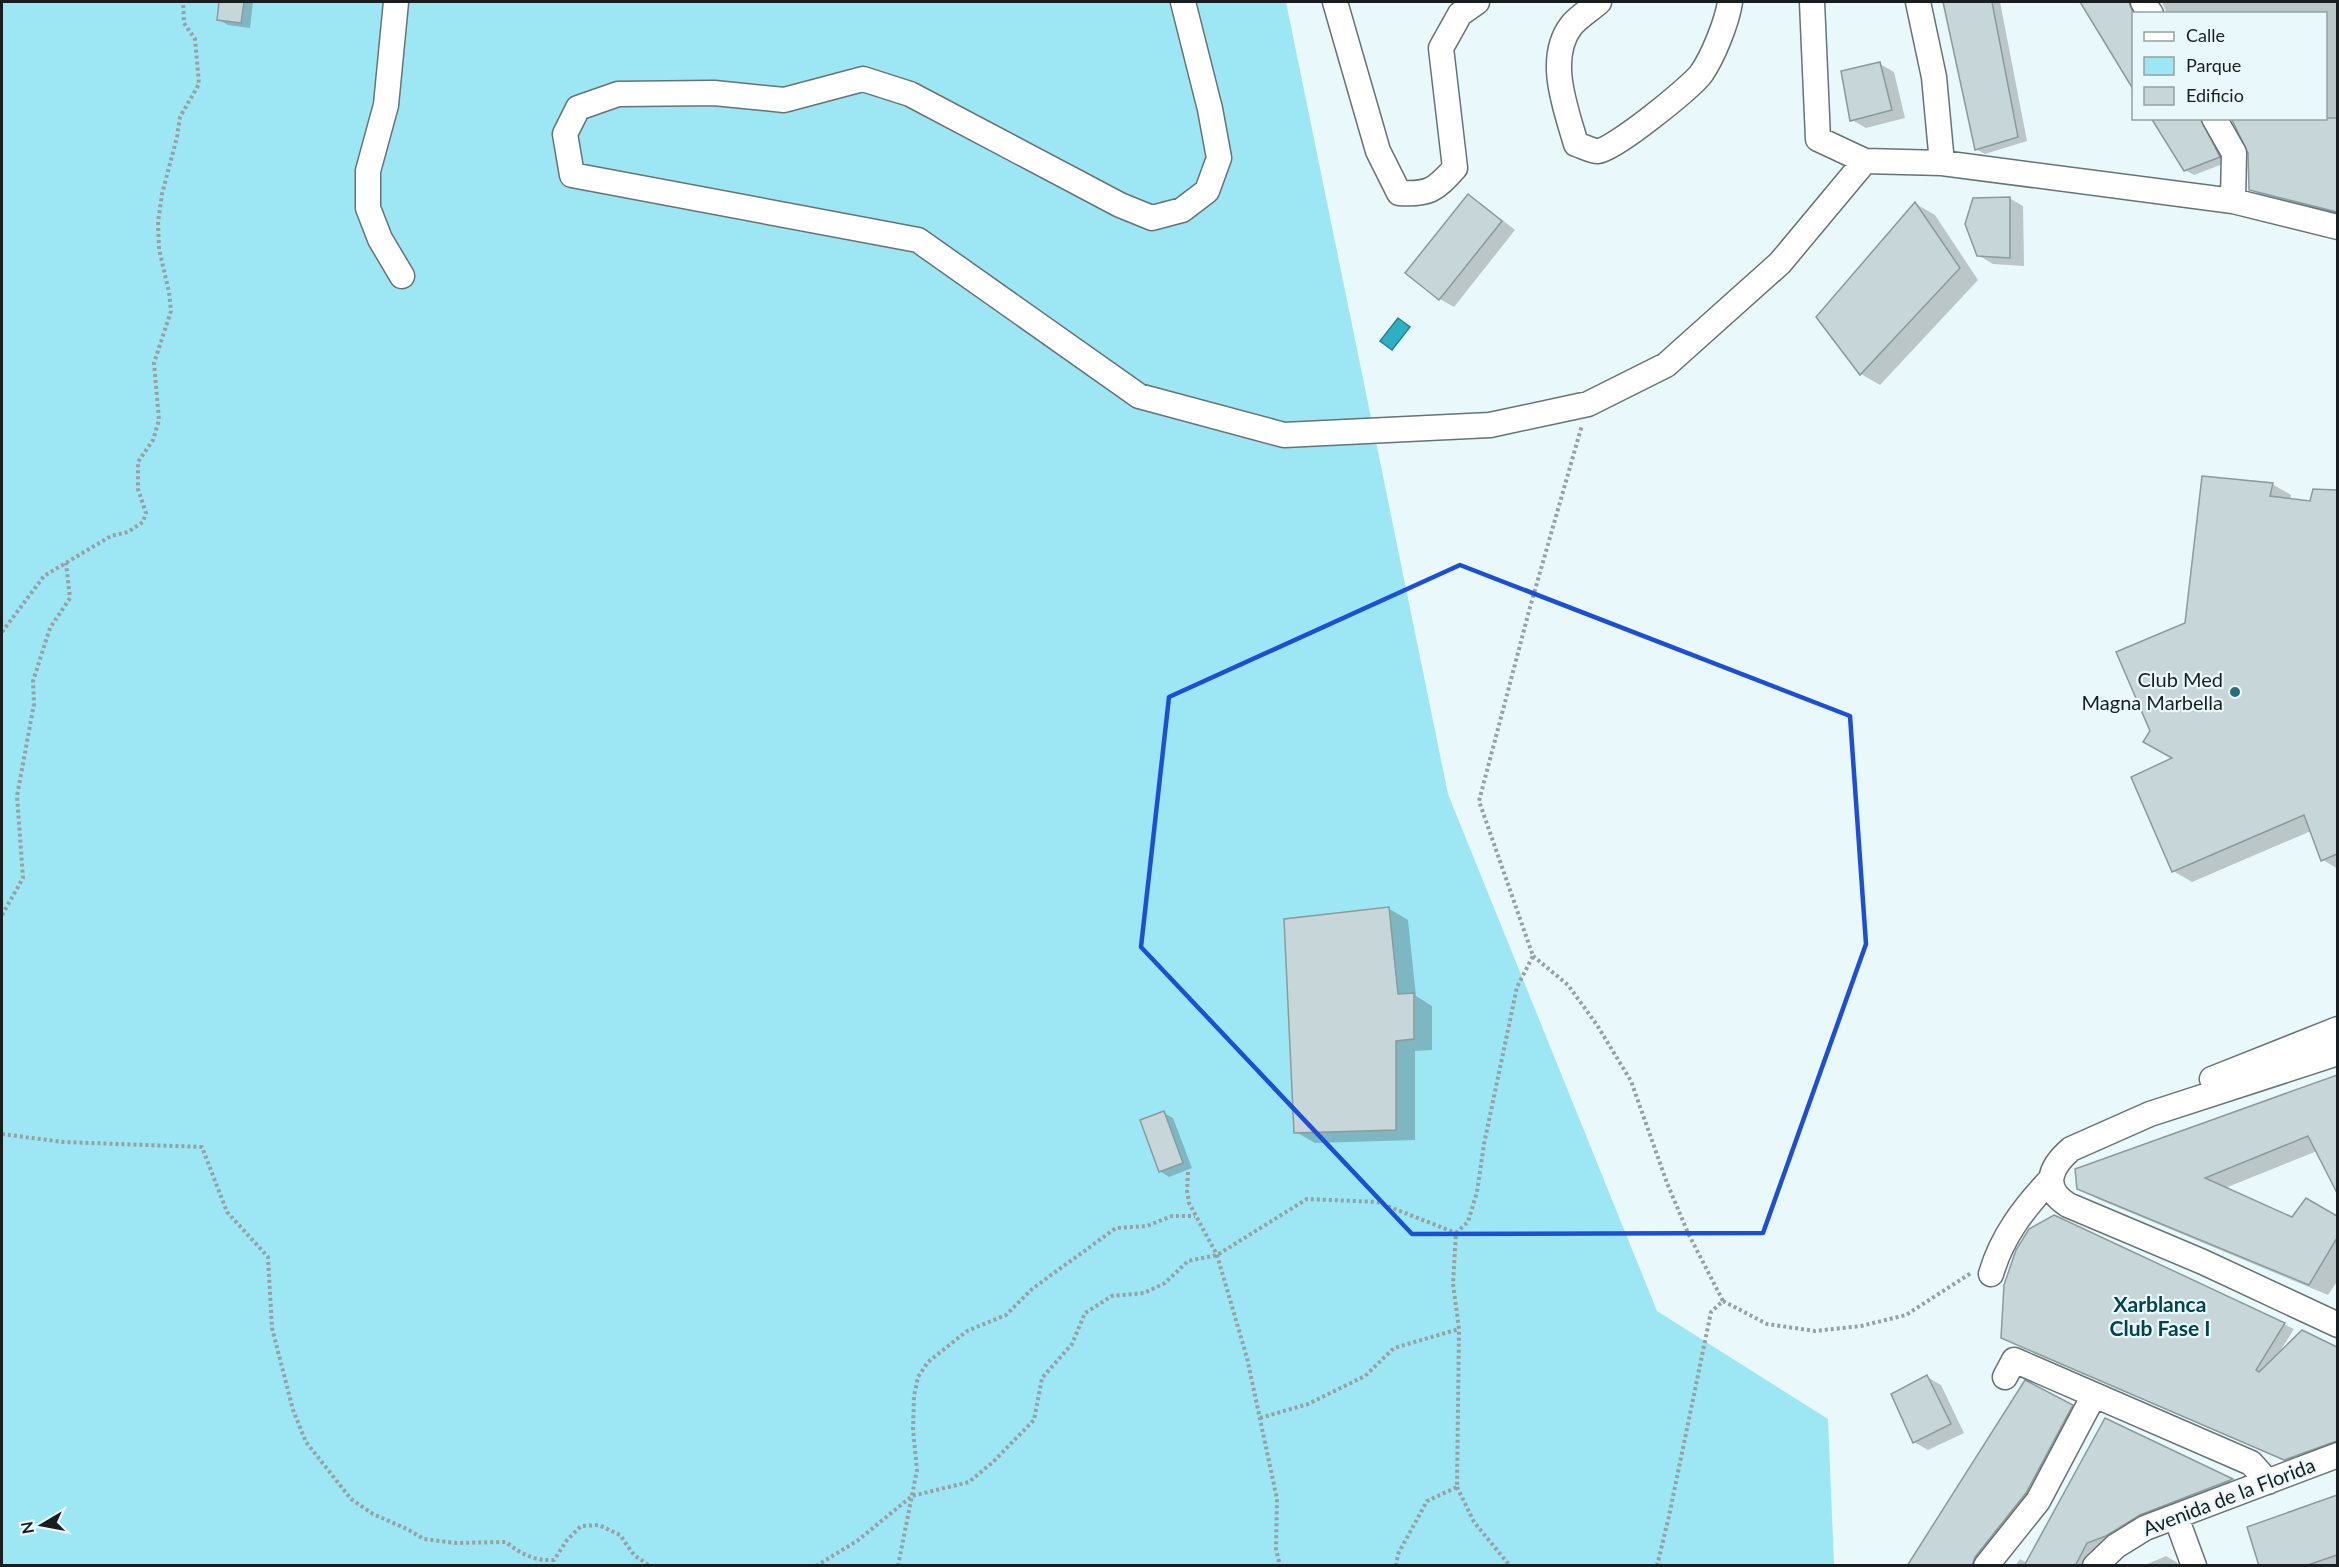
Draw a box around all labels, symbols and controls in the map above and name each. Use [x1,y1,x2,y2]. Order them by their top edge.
legend [2132,12,2327,120]
text: Calle [2186,24,2225,46]
text: Parque [2186,54,2241,76]
text: Edificio [2186,84,2244,106]
place label: Club Med Magna Marbella [2082,667,2223,714]
marker: Club Med Magna Marbella [2228,685,2242,699]
district label: Xarblanca Club Fase I [2110,1291,2210,1340]
street label: Avenida de la Florida [2139,1452,2318,1540]
north arrow [12,1495,72,1555]
text: N [16,1520,37,1535]

